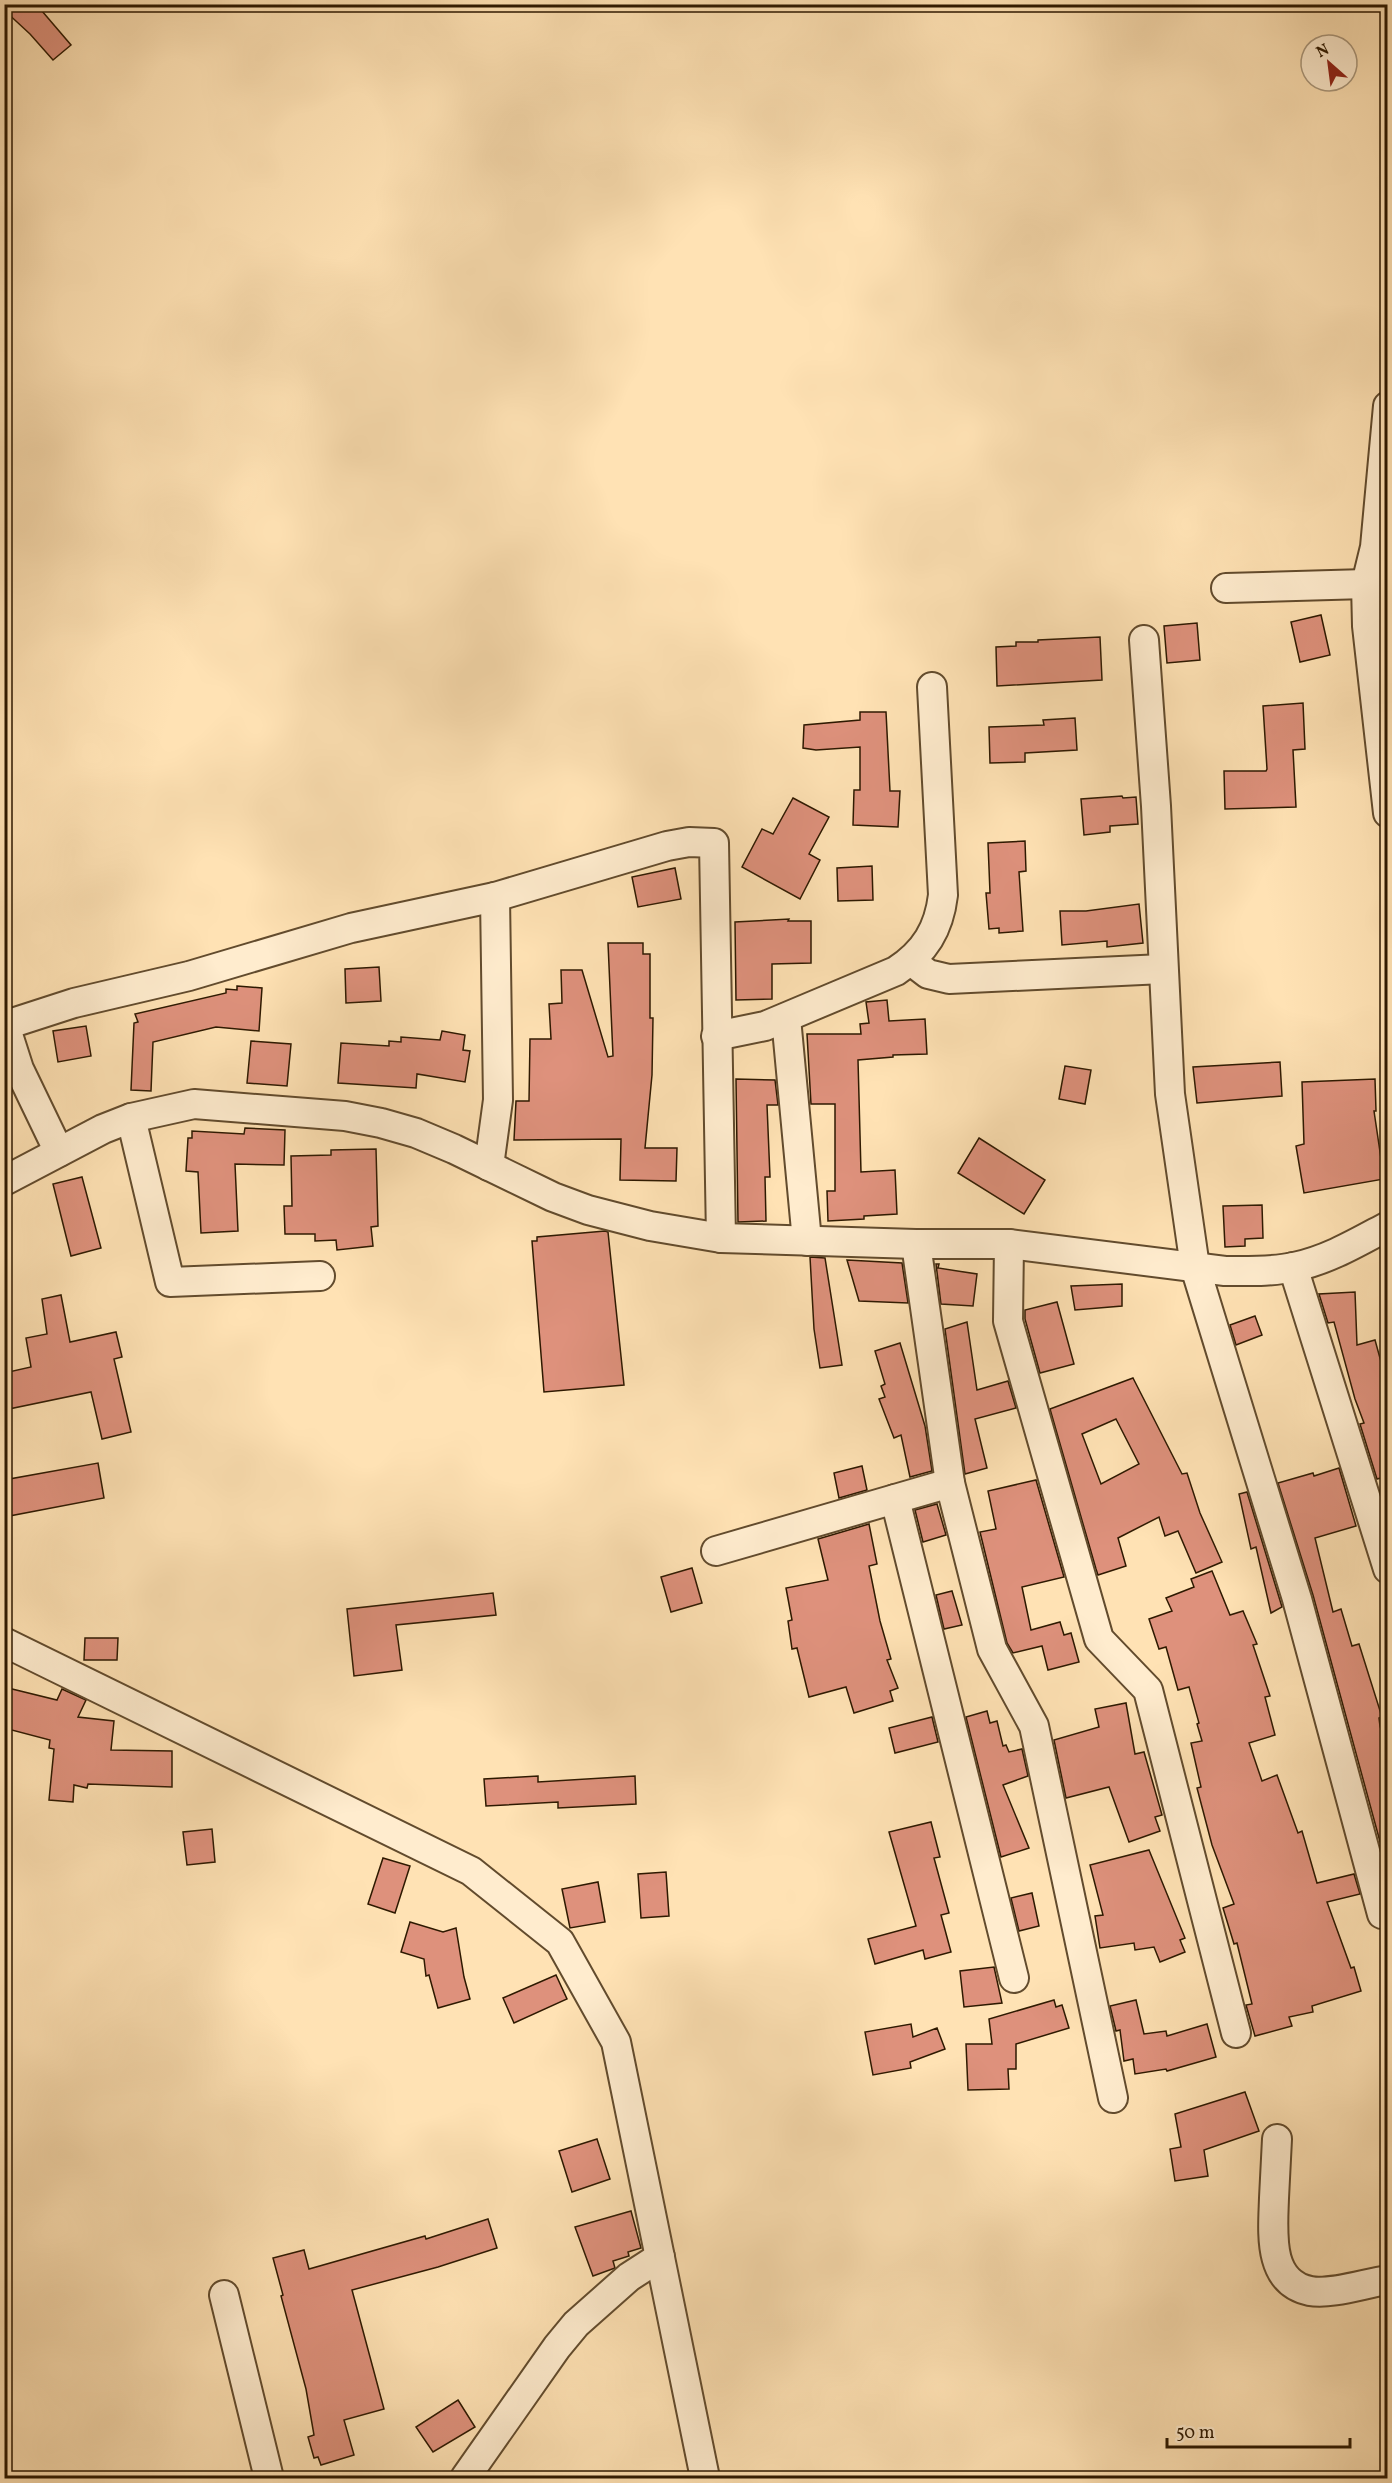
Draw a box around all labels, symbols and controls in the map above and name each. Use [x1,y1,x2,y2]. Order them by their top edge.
north arrow [1299,33,1359,93]
text: N [1313,39,1334,64]
scale bar [1167,2411,1350,2449]
text: 50 m [1176,2421,1215,2446]

